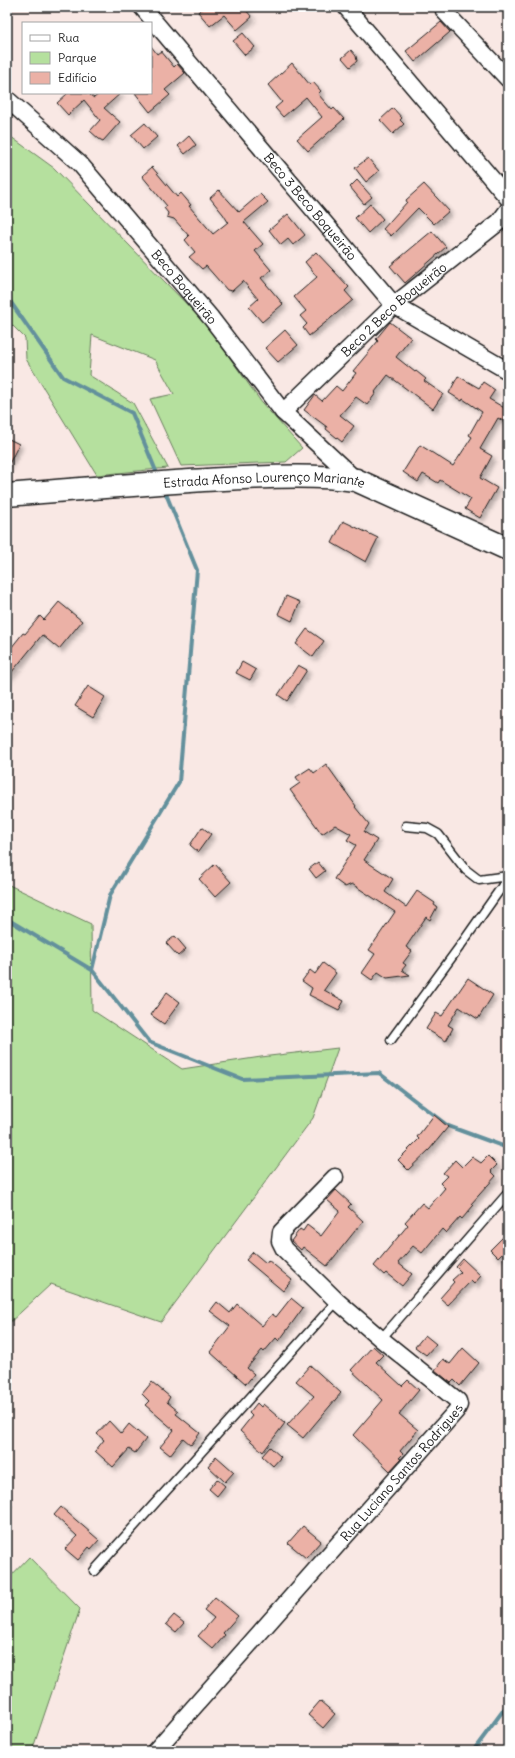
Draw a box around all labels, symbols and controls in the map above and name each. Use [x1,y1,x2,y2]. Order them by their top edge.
legend [22,22,152,94]
text: Rua [58,30,80,45]
text: Parque [58,50,97,65]
text: Edifício [58,70,97,85]
street label: Beco 3 Beco Boqueirão [260,149,361,264]
street label: Beco Boqueirão [148,246,221,328]
street label: Beco 2 Beco Boqueirão [337,258,450,360]
street label: Estrada Afonso Lourenço Mariante [163,468,368,492]
street label: Rua Luciano Santos Rodrigues [336,1401,467,1545]

